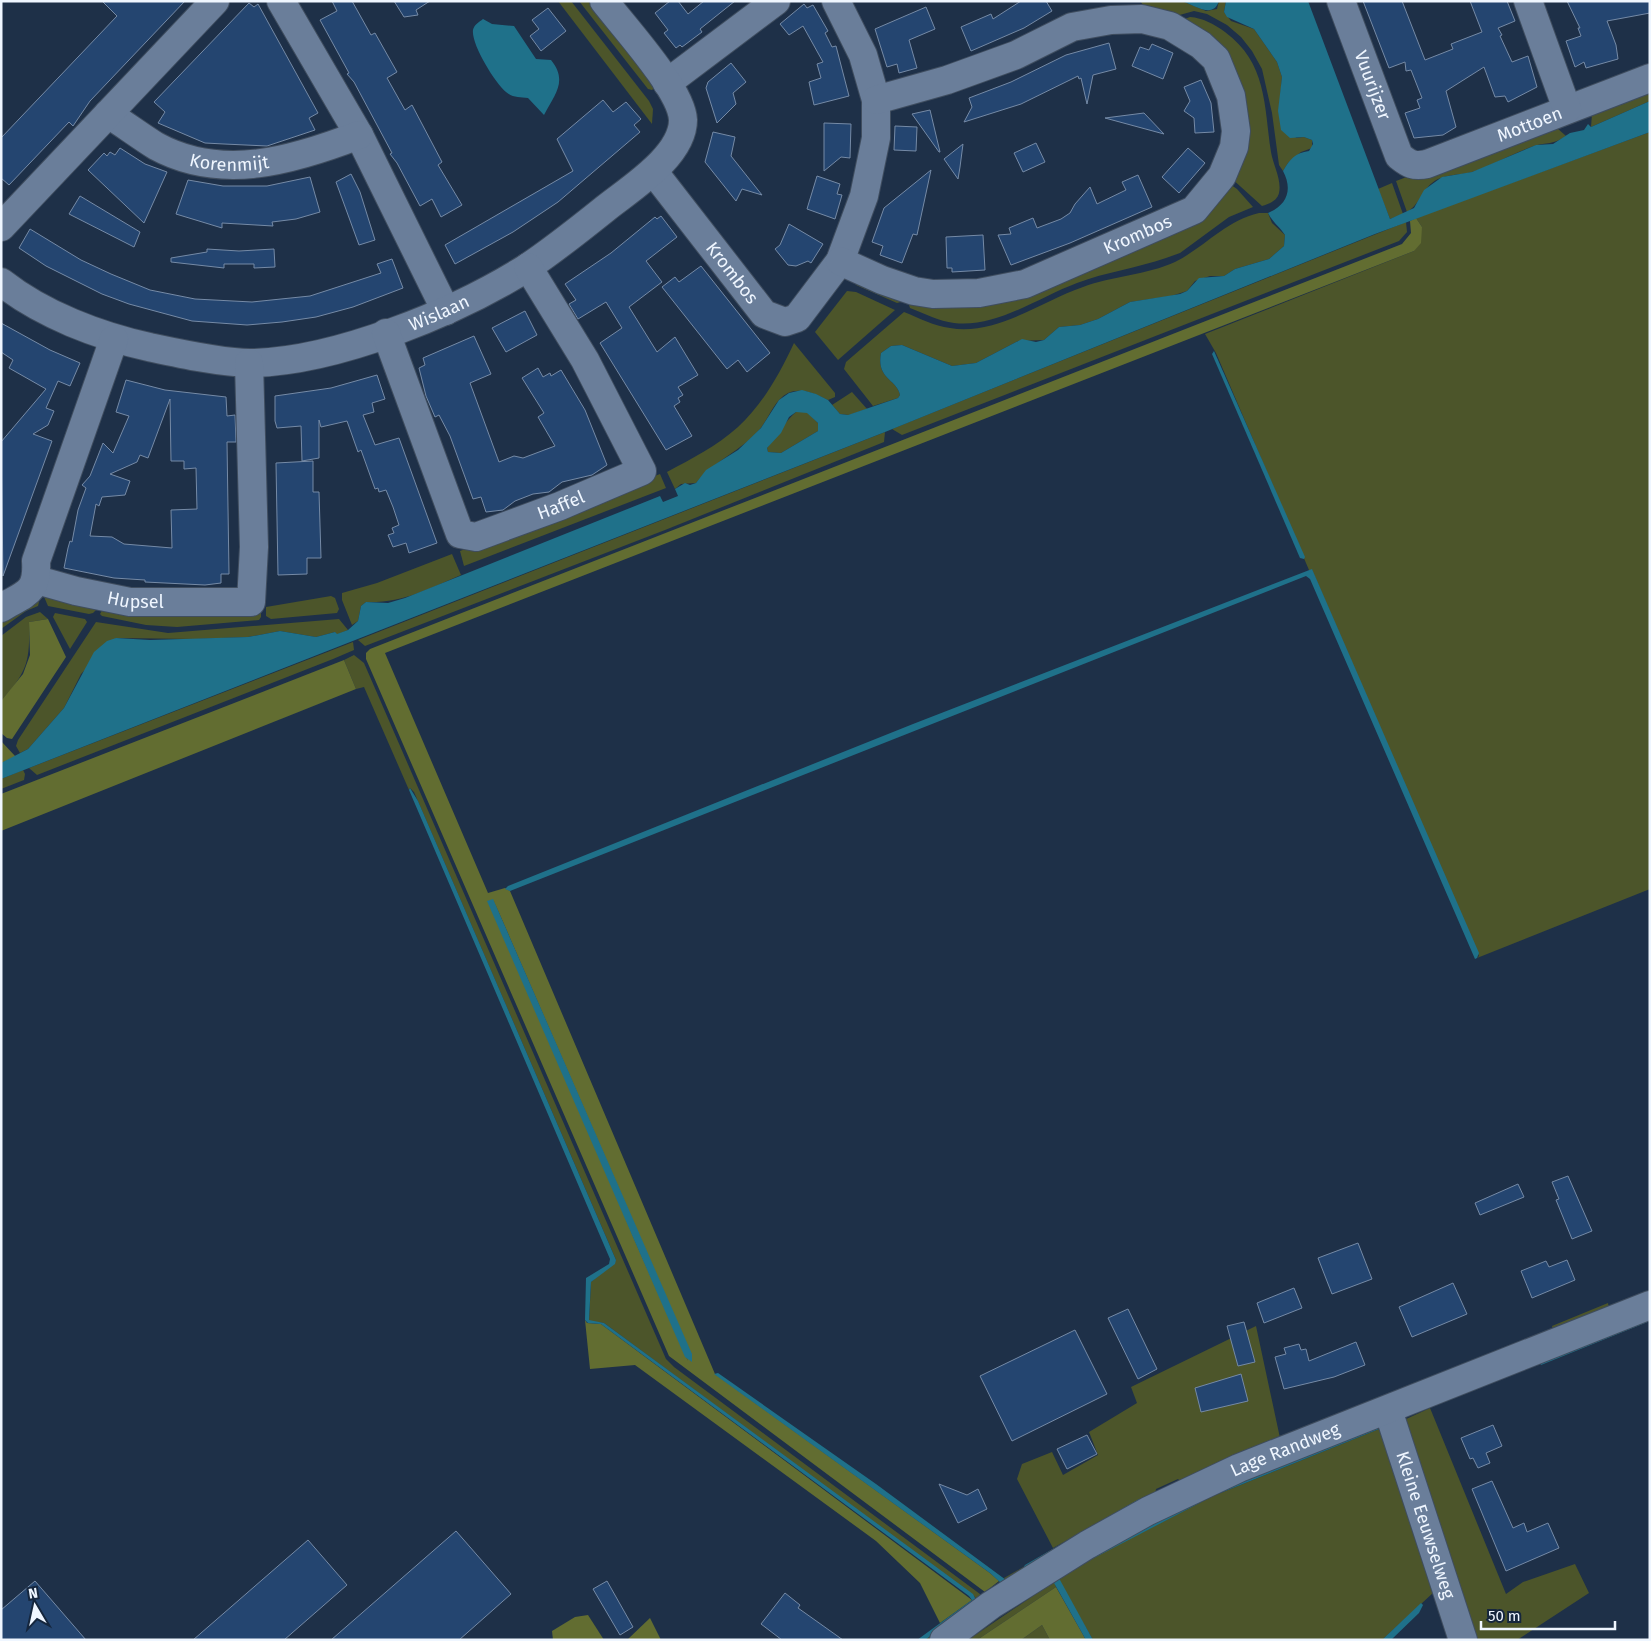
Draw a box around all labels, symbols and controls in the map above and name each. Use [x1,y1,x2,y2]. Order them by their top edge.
street label: Vuurijzer [1350,48,1396,123]
street label: Mottoen [1494,102,1565,147]
street label: Korenmijt [187,149,271,176]
street label: Krombos [1100,210,1175,259]
street label: Krombos [701,237,763,308]
street label: Wislaan [406,290,473,336]
street label: Haffel [534,486,588,524]
street label: Hupsel [105,587,164,613]
street label: Lage Randweg [1227,1418,1344,1481]
street label: Kleine Eeuwselweg [1391,1448,1460,1602]
north arrow [10,1581,60,1631]
text: N [27,1585,39,1603]
scale bar [1481,1598,1615,1630]
text: 50 m [1488,1607,1521,1625]

